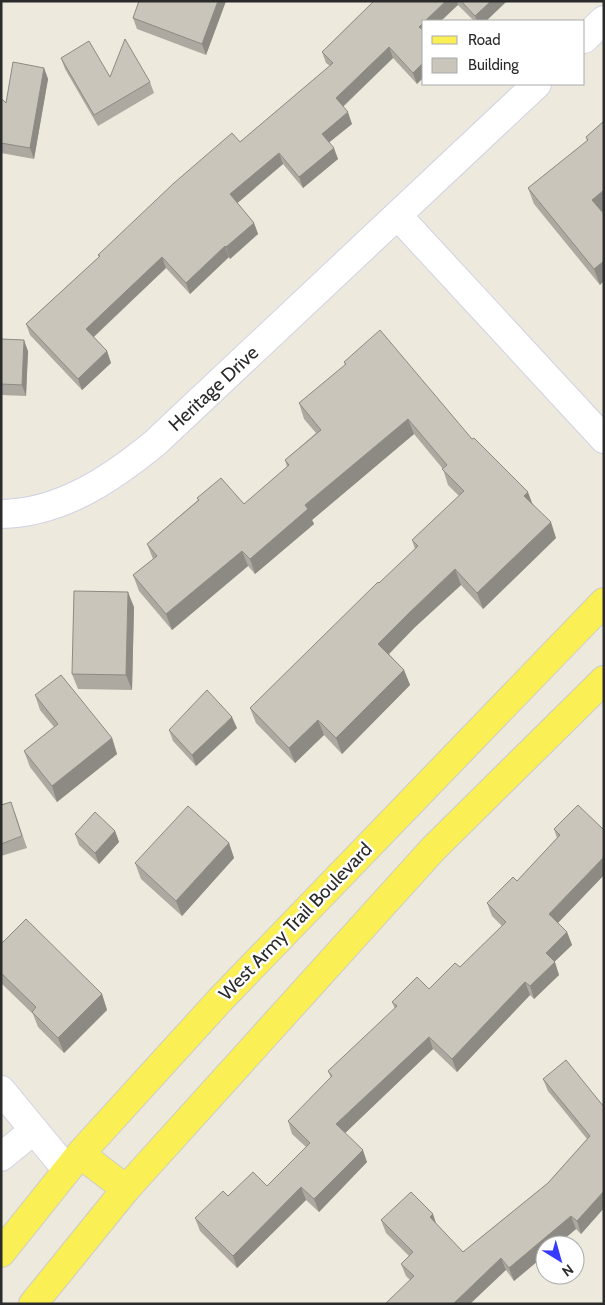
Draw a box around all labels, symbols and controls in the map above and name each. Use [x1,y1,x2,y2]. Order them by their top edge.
legend [422,20,585,85]
text: Road [468,31,501,49]
text: Building [468,56,519,74]
street label: Heritage Drive [164,341,263,436]
street label: West Army Trail Boulevard [214,838,377,1005]
north arrow [535,1235,585,1285]
text: N [558,1260,577,1281]

